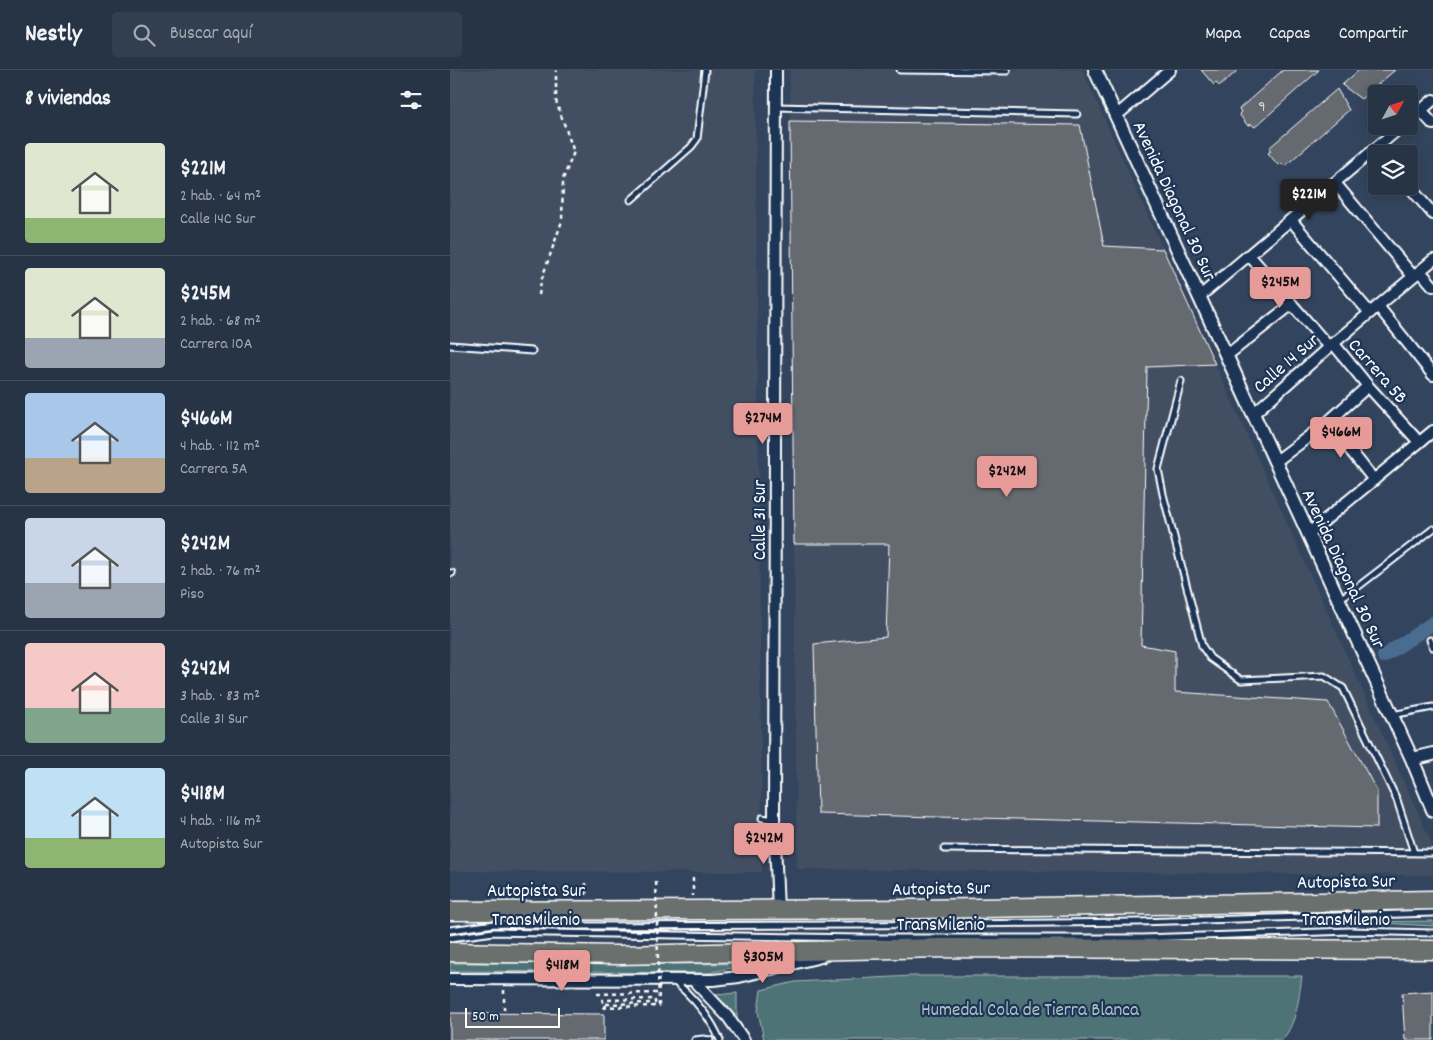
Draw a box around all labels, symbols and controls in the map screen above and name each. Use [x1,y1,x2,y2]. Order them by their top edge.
search box [112,12,462,57]
text: Nestly [25,18,82,52]
icon: search [130,21,158,49]
text: Buscar aquí [170,21,252,48]
text: Mapa [1205,22,1241,47]
text: Capas [1269,22,1311,47]
text: Compartir [1339,22,1408,47]
text: 8 viviendas [25,85,111,115]
north arrow [1368,85,1418,135]
map controls [1368,85,1418,195]
icon: filters [397,86,425,114]
house number: 9 [1258,96,1266,119]
street label: Avenida Diagonal 30 Sur [1124,117,1222,286]
button: layers [1368,145,1418,195]
text: $221M [180,155,226,185]
icon: home [65,163,125,223]
pin: $221M [1274,178,1344,221]
text: $221M [1292,183,1326,206]
text: 2 hab. · 64 m² [180,185,261,208]
text: Calle 14C Sur [180,208,255,231]
pin: $245M [1245,266,1315,309]
text: $245M [1261,271,1299,294]
text: $245M [180,280,231,310]
icon: home [65,288,125,348]
text: 2 hab. · 68 m² [180,310,261,333]
street label: Calle 14 Sur [1248,328,1326,401]
text: Carrera 10A [180,333,252,356]
street label: Carrera 5B [1340,334,1412,411]
pin: $274M [728,402,798,445]
text: $466M [180,405,232,435]
text: $274M [744,407,782,430]
icon: home [65,413,125,473]
pin: $466M [1306,416,1376,459]
text: $466M [1321,421,1361,444]
text: 4 hab. · 112 m² [180,435,260,458]
pin: $242M [972,456,1042,498]
text: Carrera 5A [180,458,248,481]
text: $242M [988,460,1026,483]
street label: Calle 31 Sur [748,480,775,560]
street label: Avenida Diagonal 30 Sur [1293,485,1391,654]
text: $242M [180,530,230,560]
icon: home [65,538,125,598]
text: 2 hab. · 76 m² [180,560,261,583]
text: Piso [180,583,204,606]
text: $242M [180,655,230,685]
icon: home [65,663,125,723]
text: 3 hab. · 83 m² [180,685,260,708]
text: Calle 31 Sur [180,708,248,731]
text: $418M [180,780,225,810]
icon: home [65,788,125,848]
text: 4 hab. · 116 m² [180,810,261,833]
pin: $242M [729,822,799,865]
text: $242M [745,827,783,850]
text: Autopista Sur [180,833,263,856]
street label: Autopista Sur [1297,869,1395,898]
street label: Autopista Sur [892,876,990,905]
street label: Autopista Sur [487,879,585,906]
street label: TransMilenio [492,908,580,935]
street label: TransMilenio [1302,908,1390,935]
street label: TransMilenio [897,913,985,940]
pin: $305M [728,942,798,984]
text: $305M [743,946,783,969]
pin: $418M [527,950,597,992]
text: $418M [545,954,579,977]
park label: Humedal Cola de Tierra Blanca [921,998,1140,1025]
scale bar [465,1005,560,1028]
text: 50 m [472,1007,499,1027]

